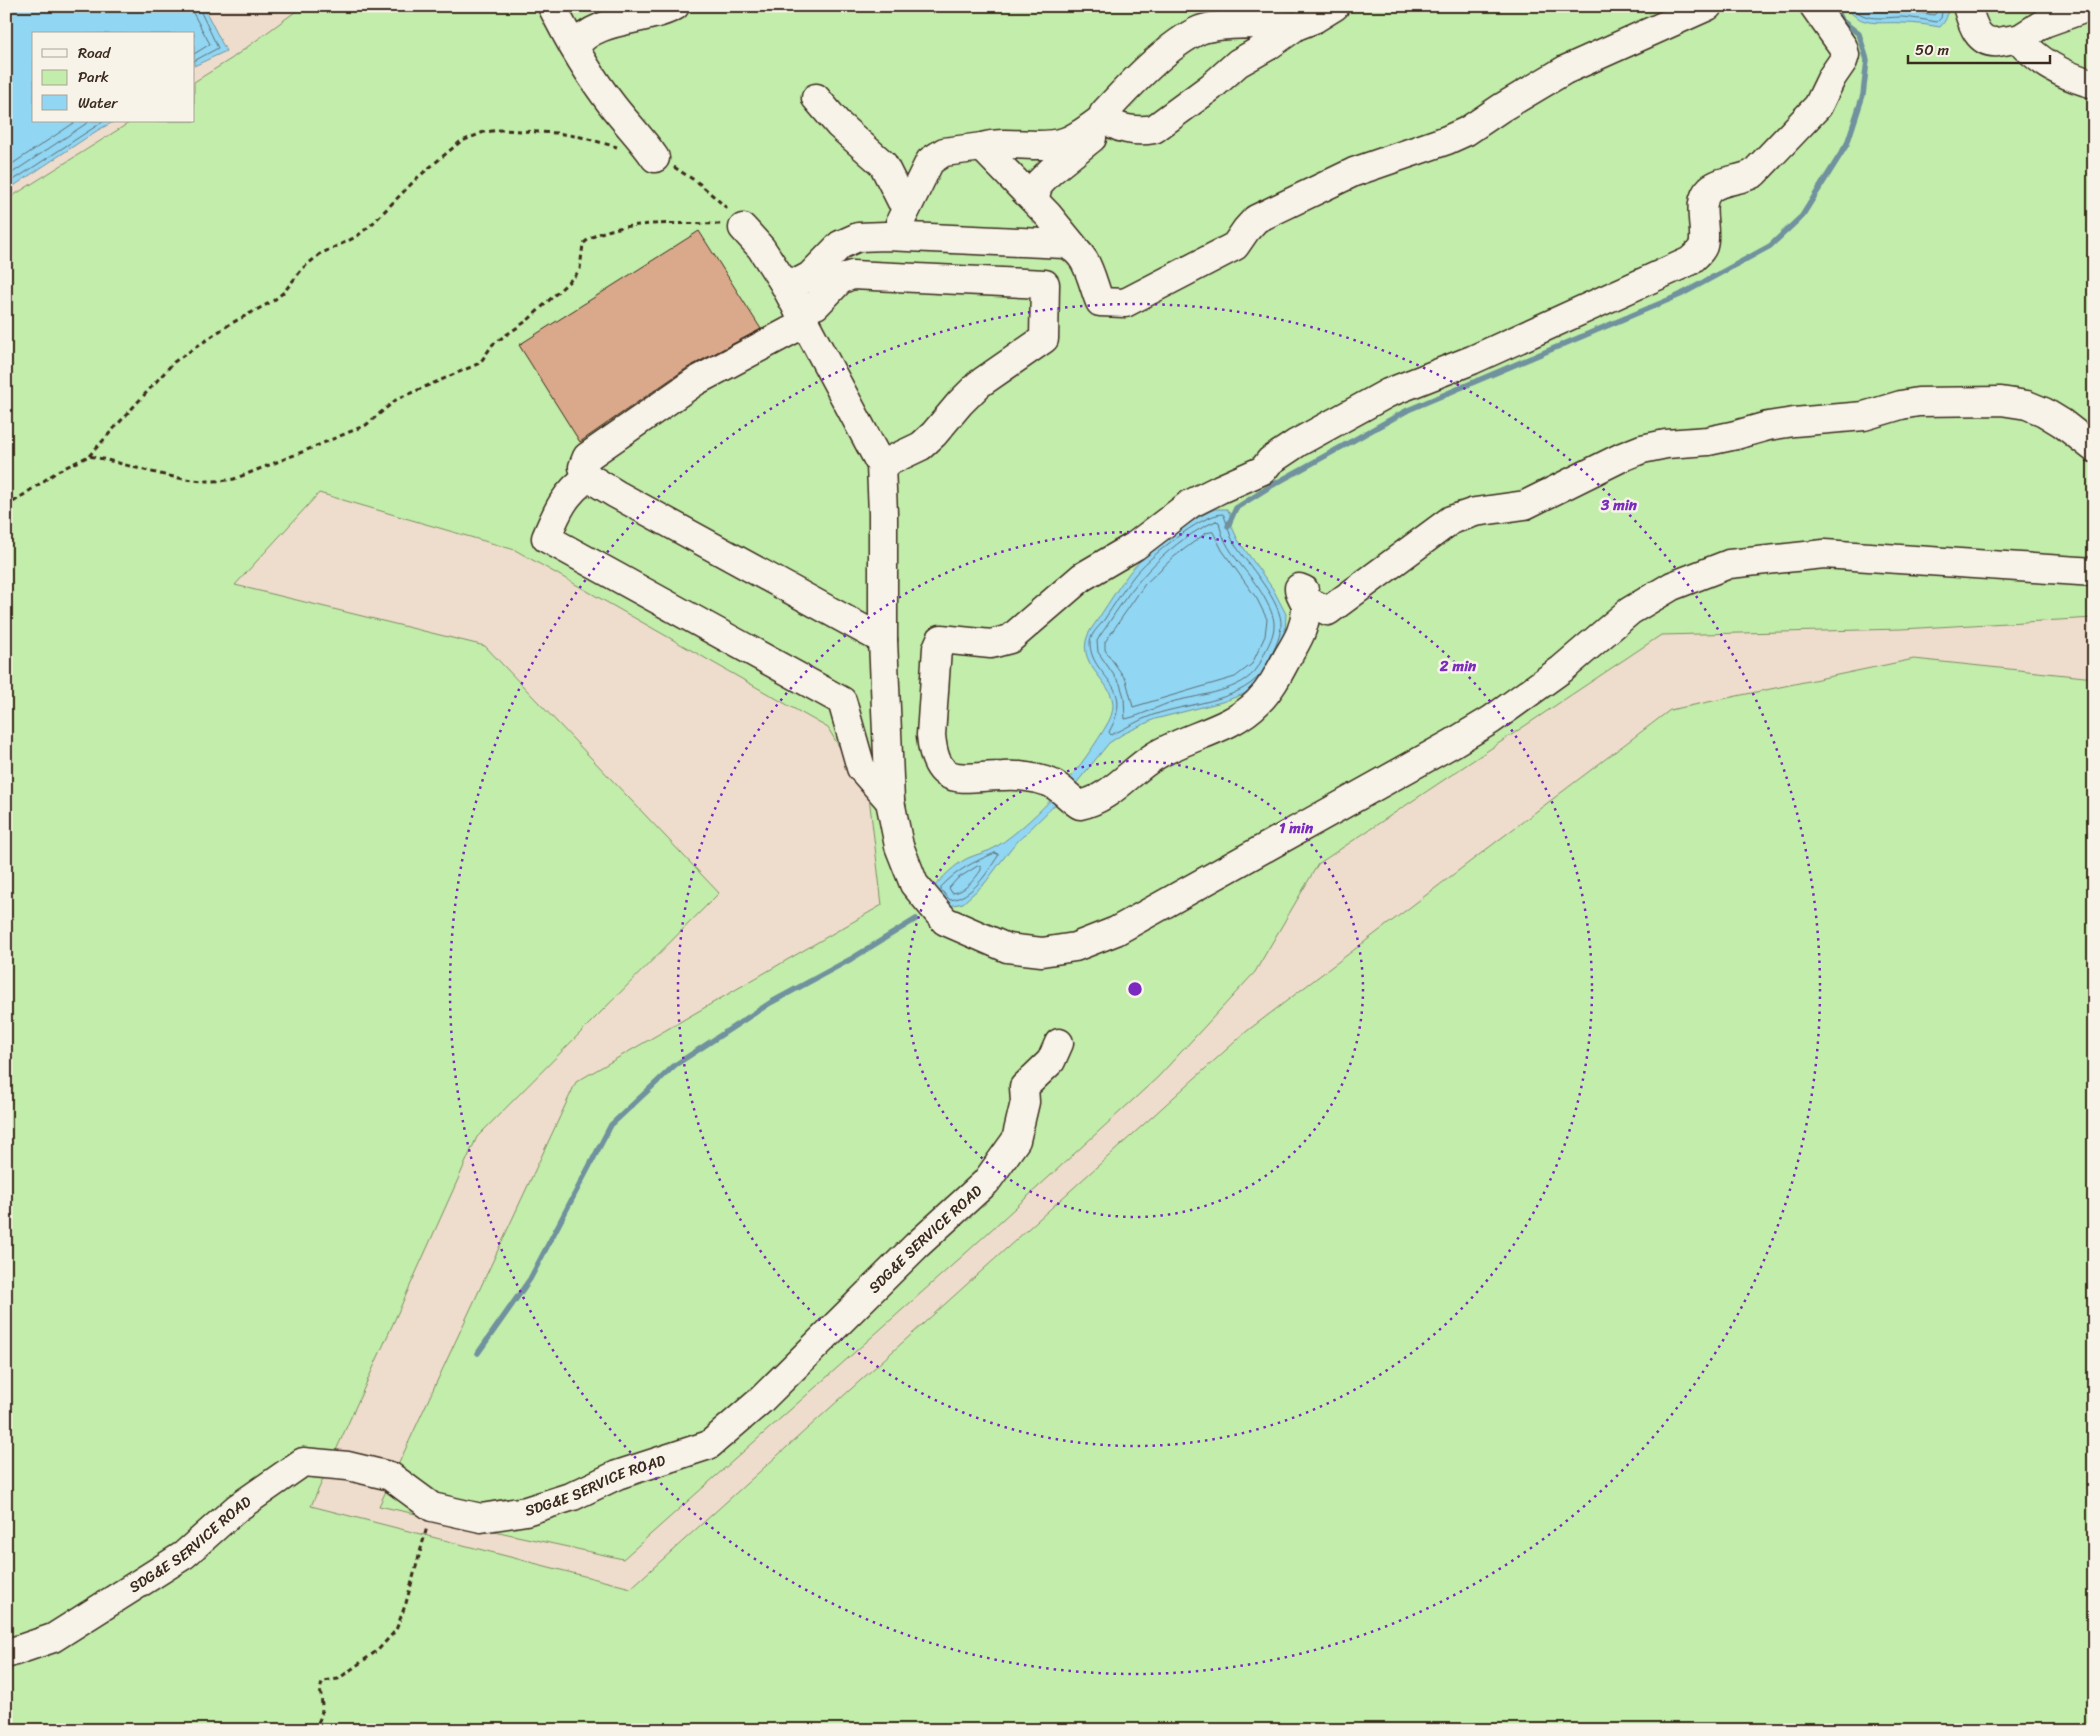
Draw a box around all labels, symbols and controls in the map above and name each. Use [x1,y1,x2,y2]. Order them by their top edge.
legend [32,32,195,122]
scale bar [1908,32,2050,64]
text: 50 m [1915,37,1950,63]
text: Road [78,40,111,66]
text: Park [78,64,109,90]
text: Water [78,90,118,116]
text: 3 min [1600,492,1638,518]
text: 2 min [1439,653,1477,679]
text: 1 min [1279,815,1314,841]
centre of rings [1126,980,1144,998]
street label: SDG&E SERVICE ROAD [862,1178,988,1300]
street label: SDG&E SERVICE ROAD [521,1447,669,1524]
street label: SDG&E SERVICE ROAD [124,1489,257,1600]

